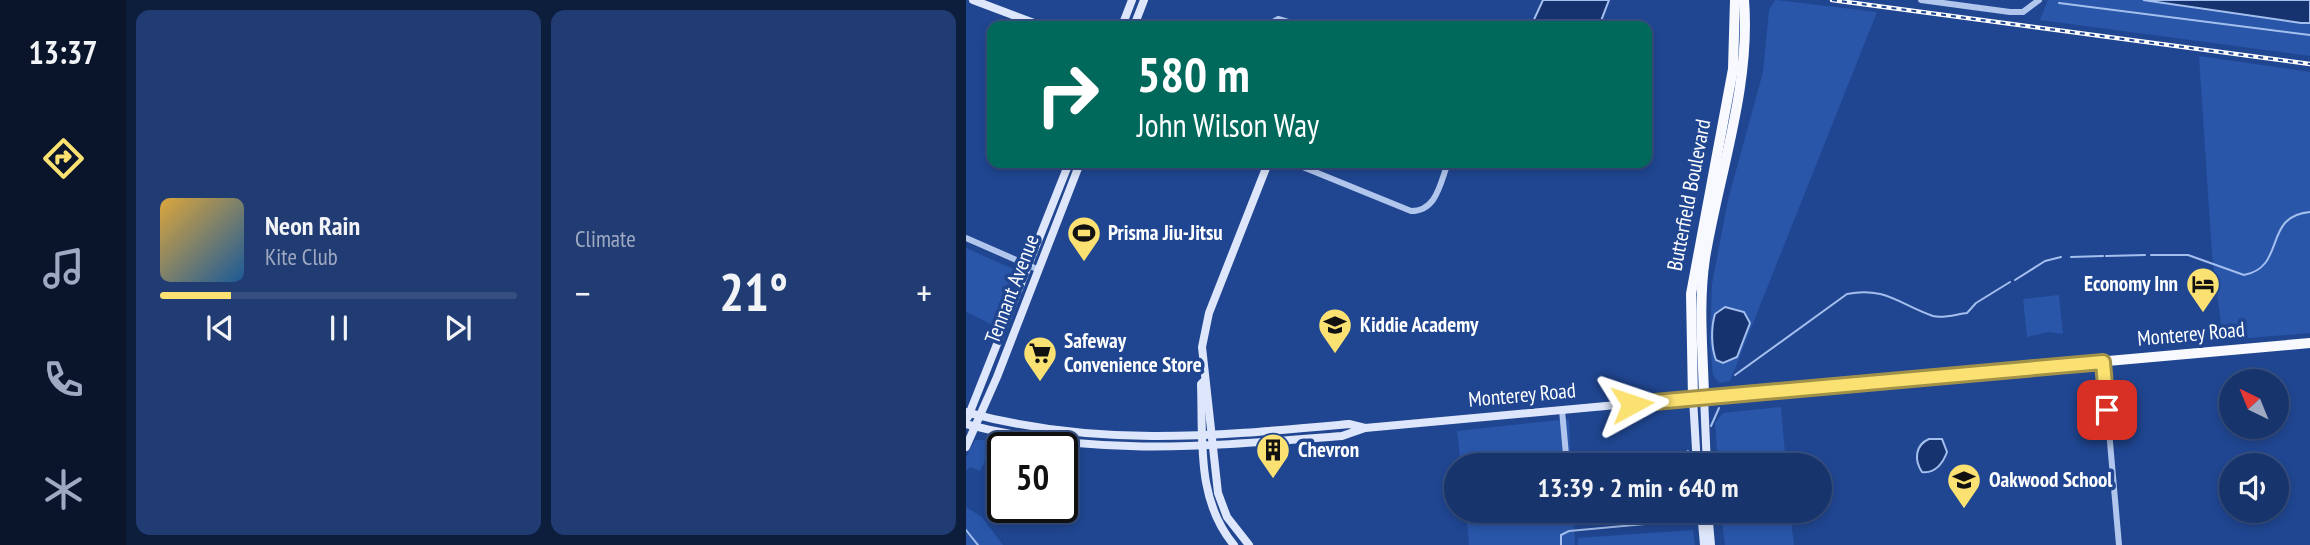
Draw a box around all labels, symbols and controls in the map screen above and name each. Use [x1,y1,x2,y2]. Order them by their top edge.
text: 13:37 [28,31,98,73]
text: 580 m [1137,42,1250,106]
icon: right [1022,49,1113,140]
text: John Wilson Way [1137,104,1319,146]
street label: Butterfield Boulevard [1661,117,1716,273]
icon: directions [39,134,88,183]
text: Neon Rain [265,209,360,242]
sports icon: Prisma Jiu-Jitsu [1065,214,1103,263]
place label: Prisma Jiu-Jitsu [1108,219,1223,246]
text: Climate [575,224,636,253]
street label: Tennant Avenue [978,230,1045,347]
text: Kite Club [265,242,338,271]
icon: music [39,244,88,293]
text: 21° [719,258,788,325]
hotel icon: Economy Inn [2184,265,2222,314]
text: − [575,268,591,317]
text: + [916,268,932,317]
place label: Economy Inn [2084,270,2178,297]
school or university icon: Kiddie Academy [1316,306,1354,355]
icon: previous [201,309,239,347]
icon: pause [320,309,358,347]
icon: next [439,309,477,347]
place label: Kiddie Academy [1360,311,1479,338]
street label: Monterey Road [2136,315,2246,352]
place label: Safeway Convenience Store [1064,327,1202,378]
supermarket icon: Safeway Convenience Store [1021,334,1059,383]
icon: phone [39,355,88,404]
position arrow [1595,367,1669,441]
north arrow [2219,369,2289,439]
map controls [2219,369,2289,523]
street label: Monterey Road [1467,376,1577,413]
pin [2077,380,2137,440]
icon: arrive [2088,391,2126,429]
building icon: Chevron [1254,431,1292,480]
speed limit sign: 50 [987,432,1078,523]
place label: Chevron [1298,436,1359,463]
button: sound [2219,453,2289,523]
school or university icon: Oakwood School [1945,461,1983,510]
icon: climate [39,465,88,514]
place label: Oakwood School [1989,466,2113,493]
text: 13:39 · 2 min · 640 m [1538,471,1738,504]

